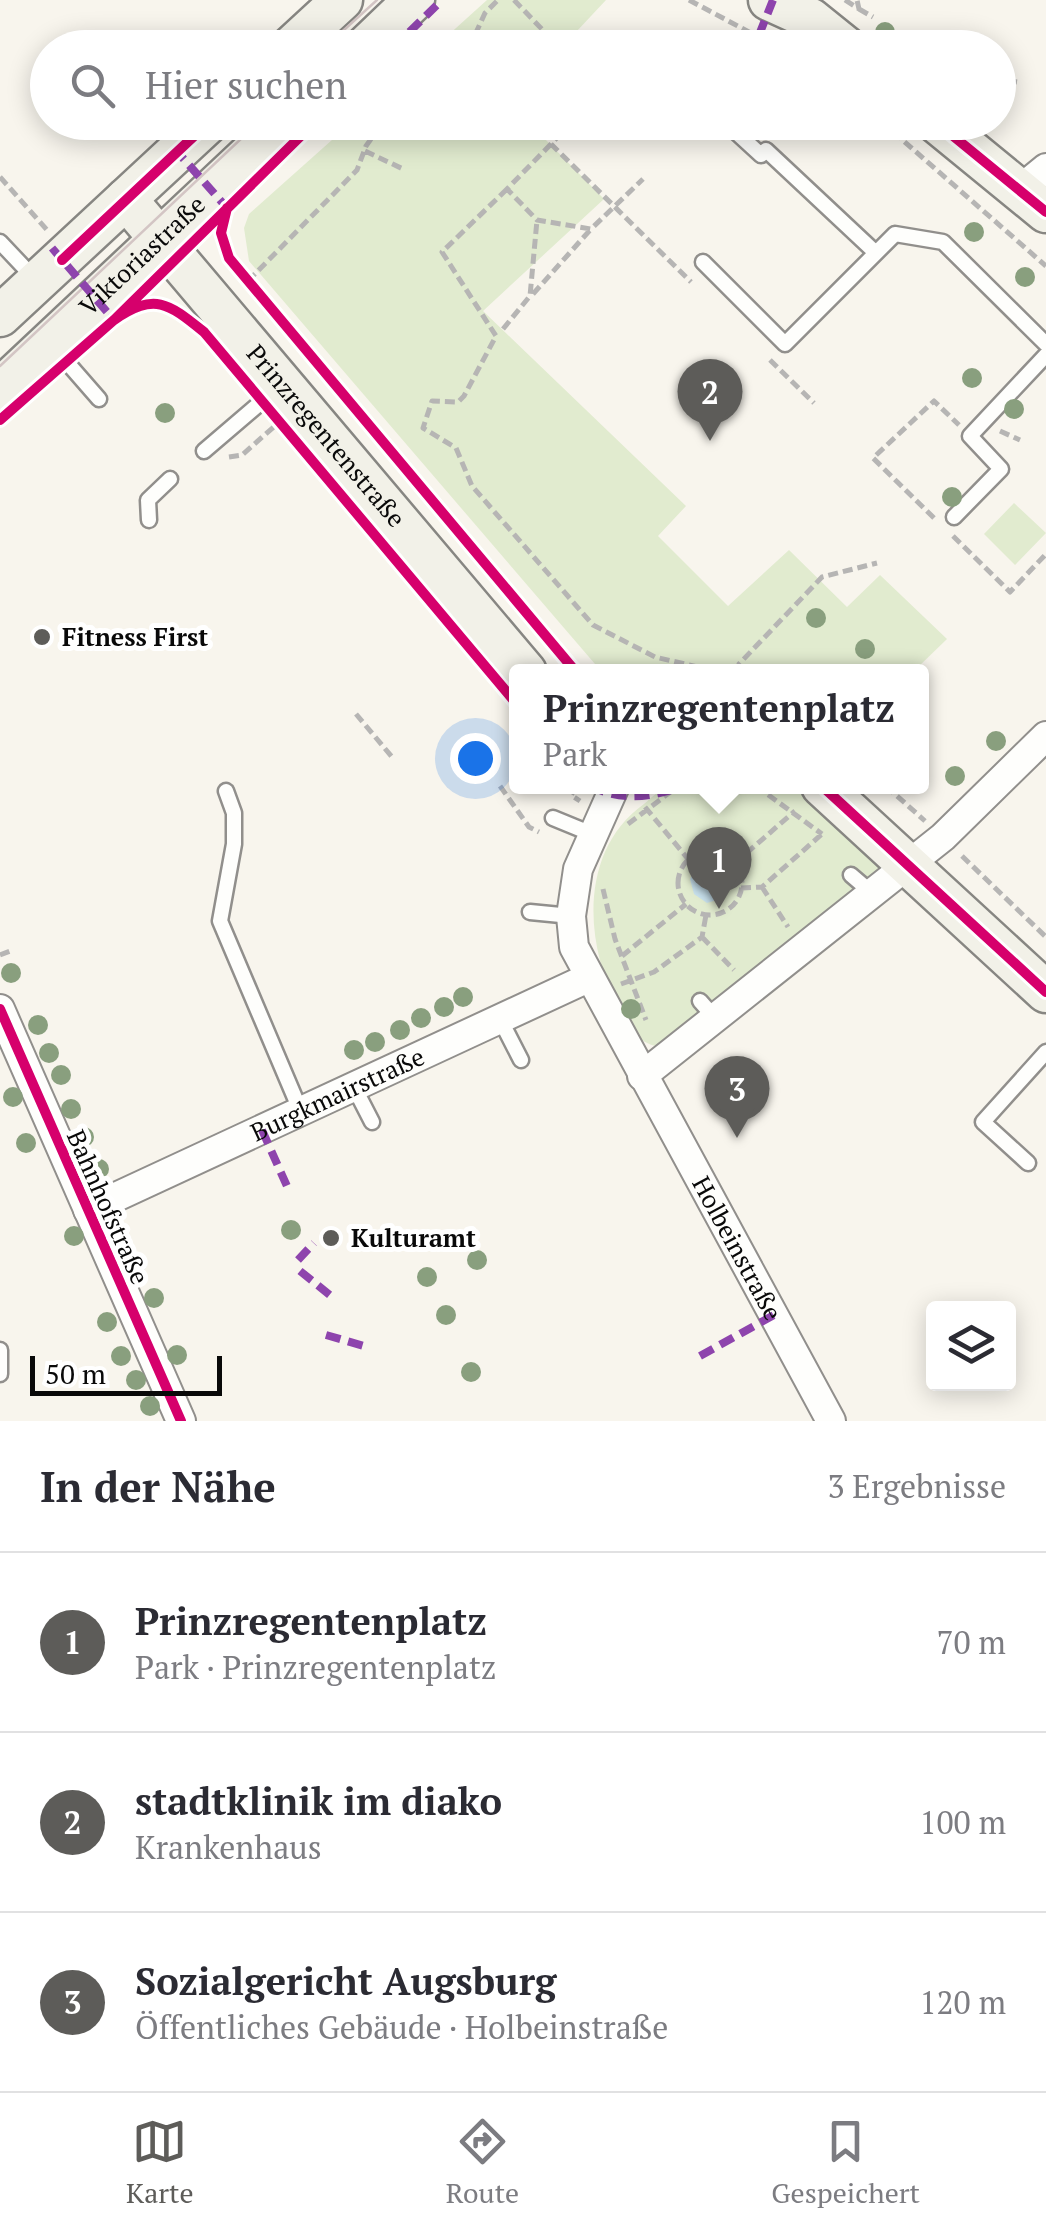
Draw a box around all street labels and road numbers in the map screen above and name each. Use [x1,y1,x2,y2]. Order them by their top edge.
street label: Viktoriastraße [72,188,212,322]
street label: Prinzregentenstraße [240,337,413,534]
street label: Burgkmairstraße [245,1039,429,1148]
street label: Bahnhofstraße [60,1125,157,1289]
street label: Holbeinstraße [685,1170,790,1326]

